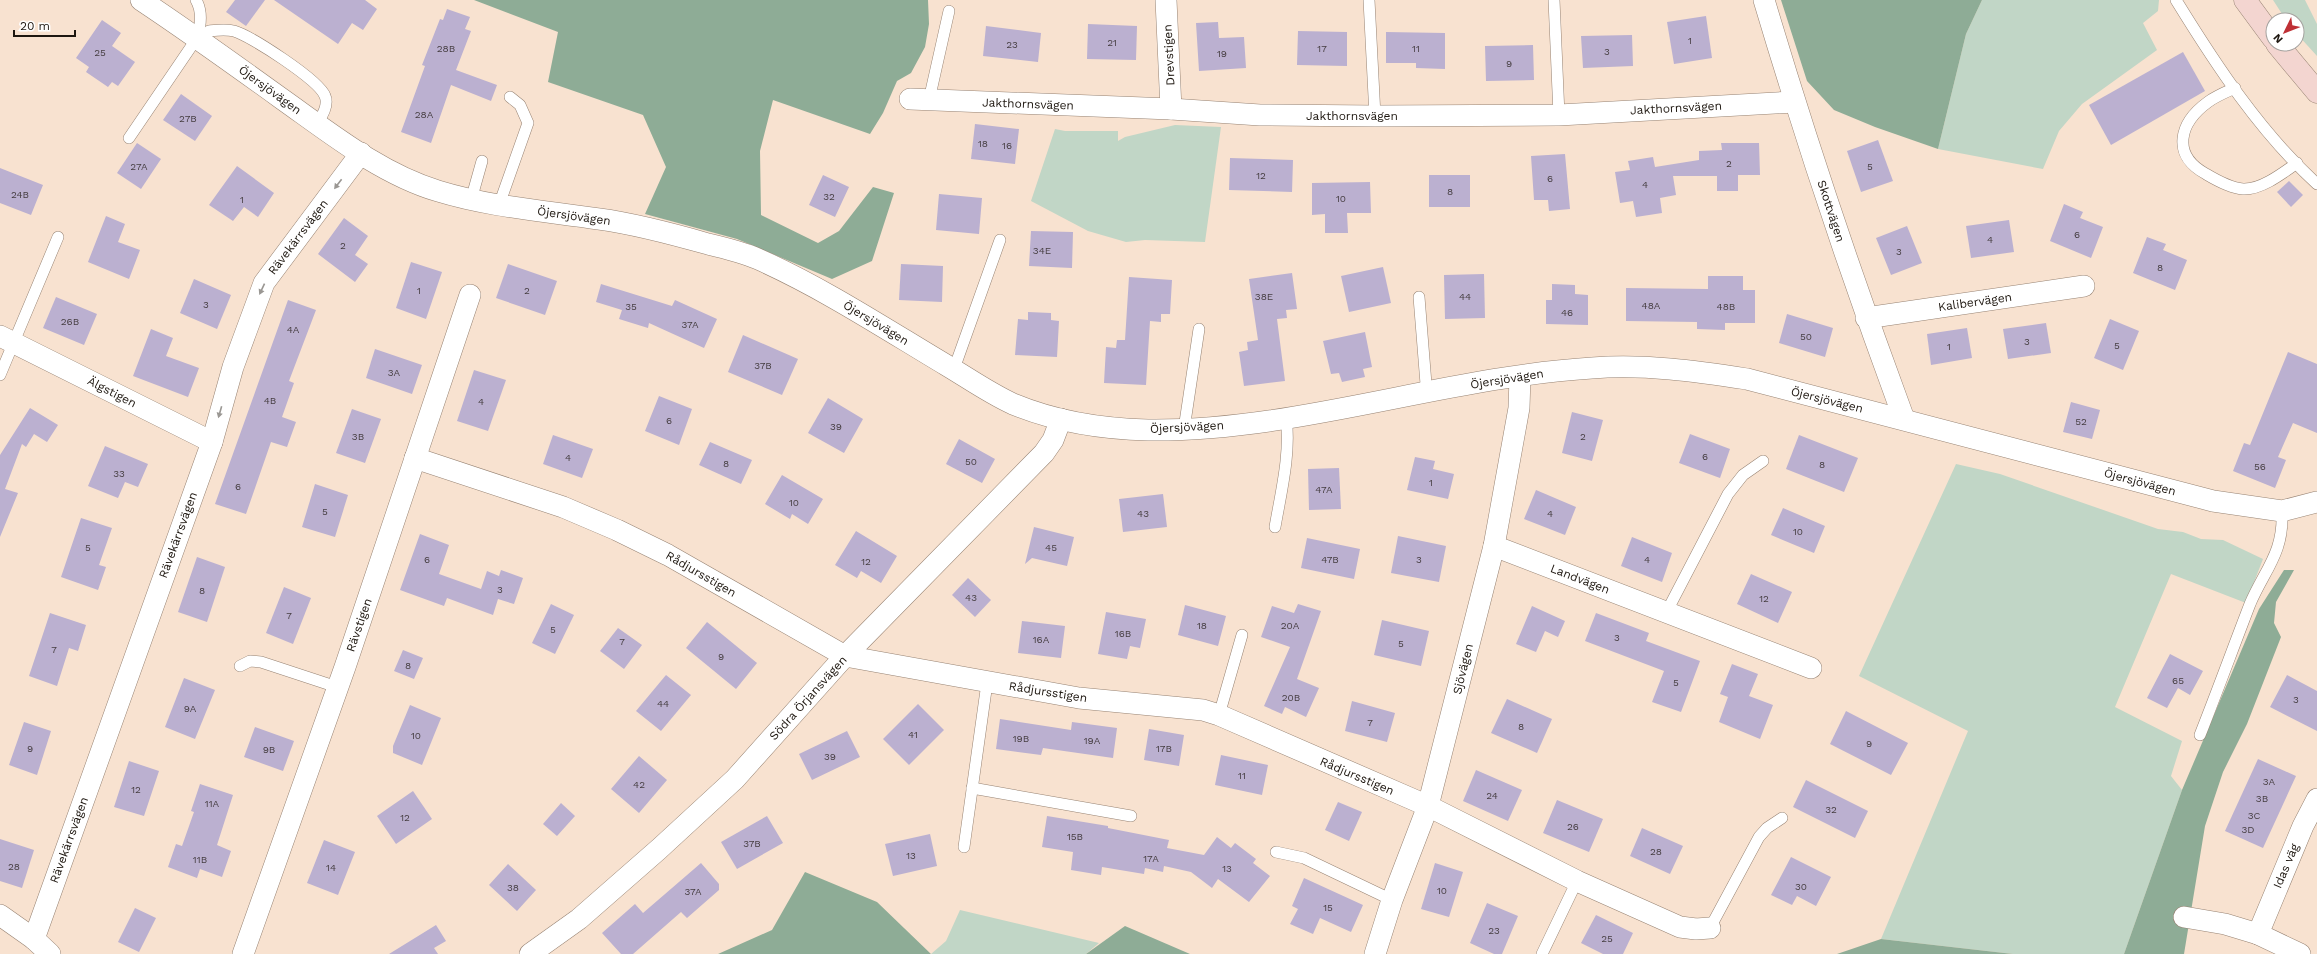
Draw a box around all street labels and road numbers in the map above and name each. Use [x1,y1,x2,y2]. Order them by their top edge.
street label: Drevstigen [1160,24,1178,86]
street label: Öjersjövägen [236,63,304,117]
street label: Jakthornsvägen [982,95,1074,113]
street label: Jakthornsvägen [1630,99,1722,117]
street label: Jakthornsvägen [1306,109,1398,123]
street label: Skottvägen [1814,178,1848,244]
street label: Rävekärrsvägen [265,197,331,277]
street label: Öjersjövägen [536,204,612,228]
street label: Kalibervägen [1937,290,2013,314]
street label: Öjersjövägen [841,298,911,348]
street label: Öjersjövägen [1469,366,1545,392]
street label: Älgstigen [85,374,139,410]
street label: Öjersjövägen [1789,384,1865,416]
street label: Öjersjövägen [1150,418,1224,436]
street label: Öjersjövägen [2102,466,2178,498]
street label: Rävekärrsvägen [156,490,200,580]
street label: Rådjursstigen [663,548,739,600]
street label: Landvägen [1548,561,1612,597]
street label: Rävstigen [343,596,375,654]
street label: Sjövägen [1450,642,1476,696]
street label: Södra Örjansvägen [766,653,850,743]
street label: Rådjursstigen [1008,679,1088,705]
street label: Rådjursstigen [1318,754,1396,798]
street label: Rävekärrsvägen [47,795,91,885]
street label: Idas väg [2270,841,2302,890]

